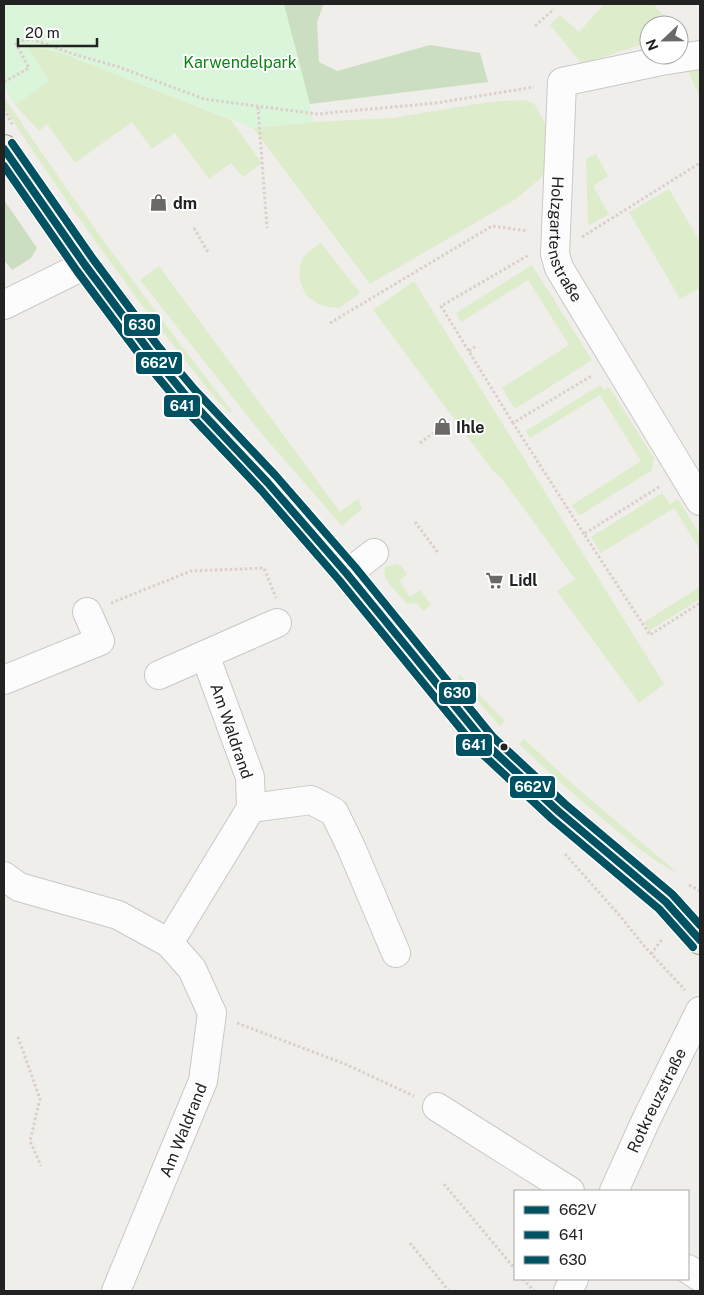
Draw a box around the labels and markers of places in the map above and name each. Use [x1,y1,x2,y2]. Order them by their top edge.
shop icon: dm [149,193,169,213]
place label: dm [173,194,197,213]
shop icon: Ihle [432,417,452,437]
place label: Ihle [456,418,484,437]
supermarket icon: Lidl [485,570,505,590]
place label: Lidl [509,571,538,590]
unlabelled marker [499,742,509,752]

